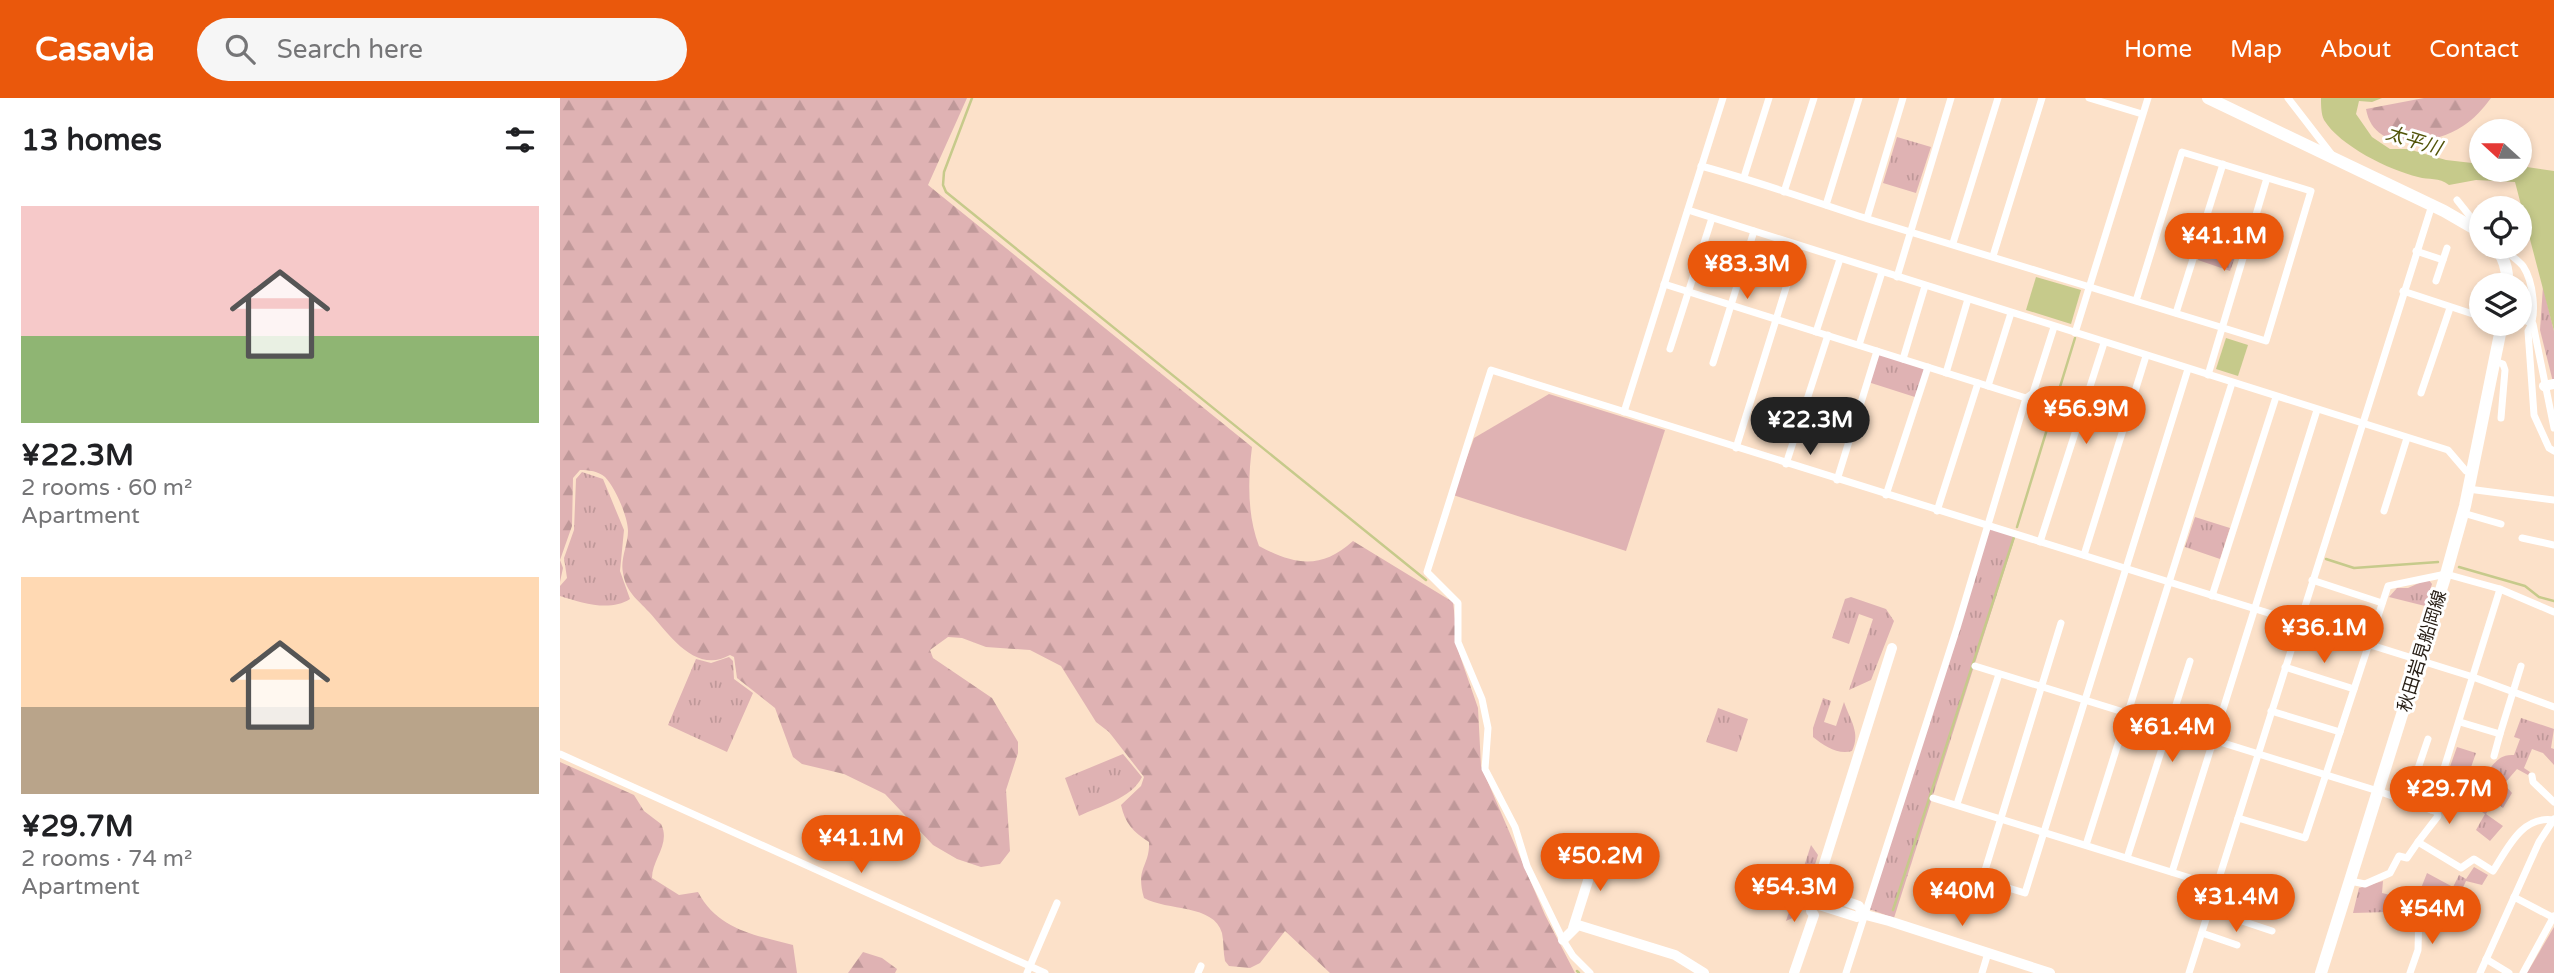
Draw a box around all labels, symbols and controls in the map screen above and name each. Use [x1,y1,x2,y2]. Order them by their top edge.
search box [197,18,687,81]
text: Casavia [35,30,155,69]
icon: search [221,30,259,68]
text: Search here [277,34,423,65]
text: Home [2124,35,2192,64]
text: Map [2230,35,2282,64]
text: About [2320,35,2391,64]
text: Contact [2429,35,2519,64]
north arrow [2469,119,2532,182]
map controls [2469,119,2532,336]
icon: filters [501,121,539,159]
text: 13 homes [21,122,162,159]
water label: 太平川 [2383,122,2446,160]
button: locate [2469,196,2532,259]
pin: ¥41.1M [2167,214,2281,273]
text: ¥41.1M [2181,222,2267,250]
pin: ¥83.3M [1690,242,1804,301]
text: ¥83.3M [1704,250,1790,278]
icon: home [217,251,343,377]
button: layers [2469,273,2532,336]
pin: ¥56.9M [2029,386,2143,446]
text: ¥56.9M [2043,395,2129,423]
pin: ¥22.3M [1753,398,1867,457]
text: ¥22.3M [1767,406,1853,434]
text: ¥22.3M [21,437,134,474]
text: 2 rooms · 60 m² [21,474,192,502]
text: Apartment [21,502,140,530]
street label: 秋田岩見船岡線 [2393,588,2451,714]
pin: ¥36.1M [2267,606,2381,665]
text: ¥36.1M [2281,614,2367,642]
icon: home [217,622,343,748]
pin: ¥61.4M [2115,704,2229,764]
text: ¥61.4M [2129,713,2215,741]
pin: ¥29.7M [2392,766,2506,826]
text: ¥29.7M [2406,775,2492,803]
text: ¥29.7M [21,808,134,845]
pin: ¥41.1M [804,816,918,875]
text: ¥41.1M [818,824,904,852]
pin: ¥50.2M [1543,834,1657,893]
text: ¥50.2M [1557,842,1643,870]
text: 2 rooms · 74 m² [21,845,192,873]
pin: ¥54.3M [1737,864,1851,924]
pin: ¥40M [1921,868,2003,928]
text: Apartment [21,873,140,901]
text: ¥54.3M [1751,873,1837,901]
pin: ¥31.4M [2179,874,2293,934]
text: ¥40M [1929,877,1995,905]
text: ¥31.4M [2193,883,2279,911]
pin: ¥54M [2391,886,2473,946]
text: ¥54M [2399,895,2465,923]

